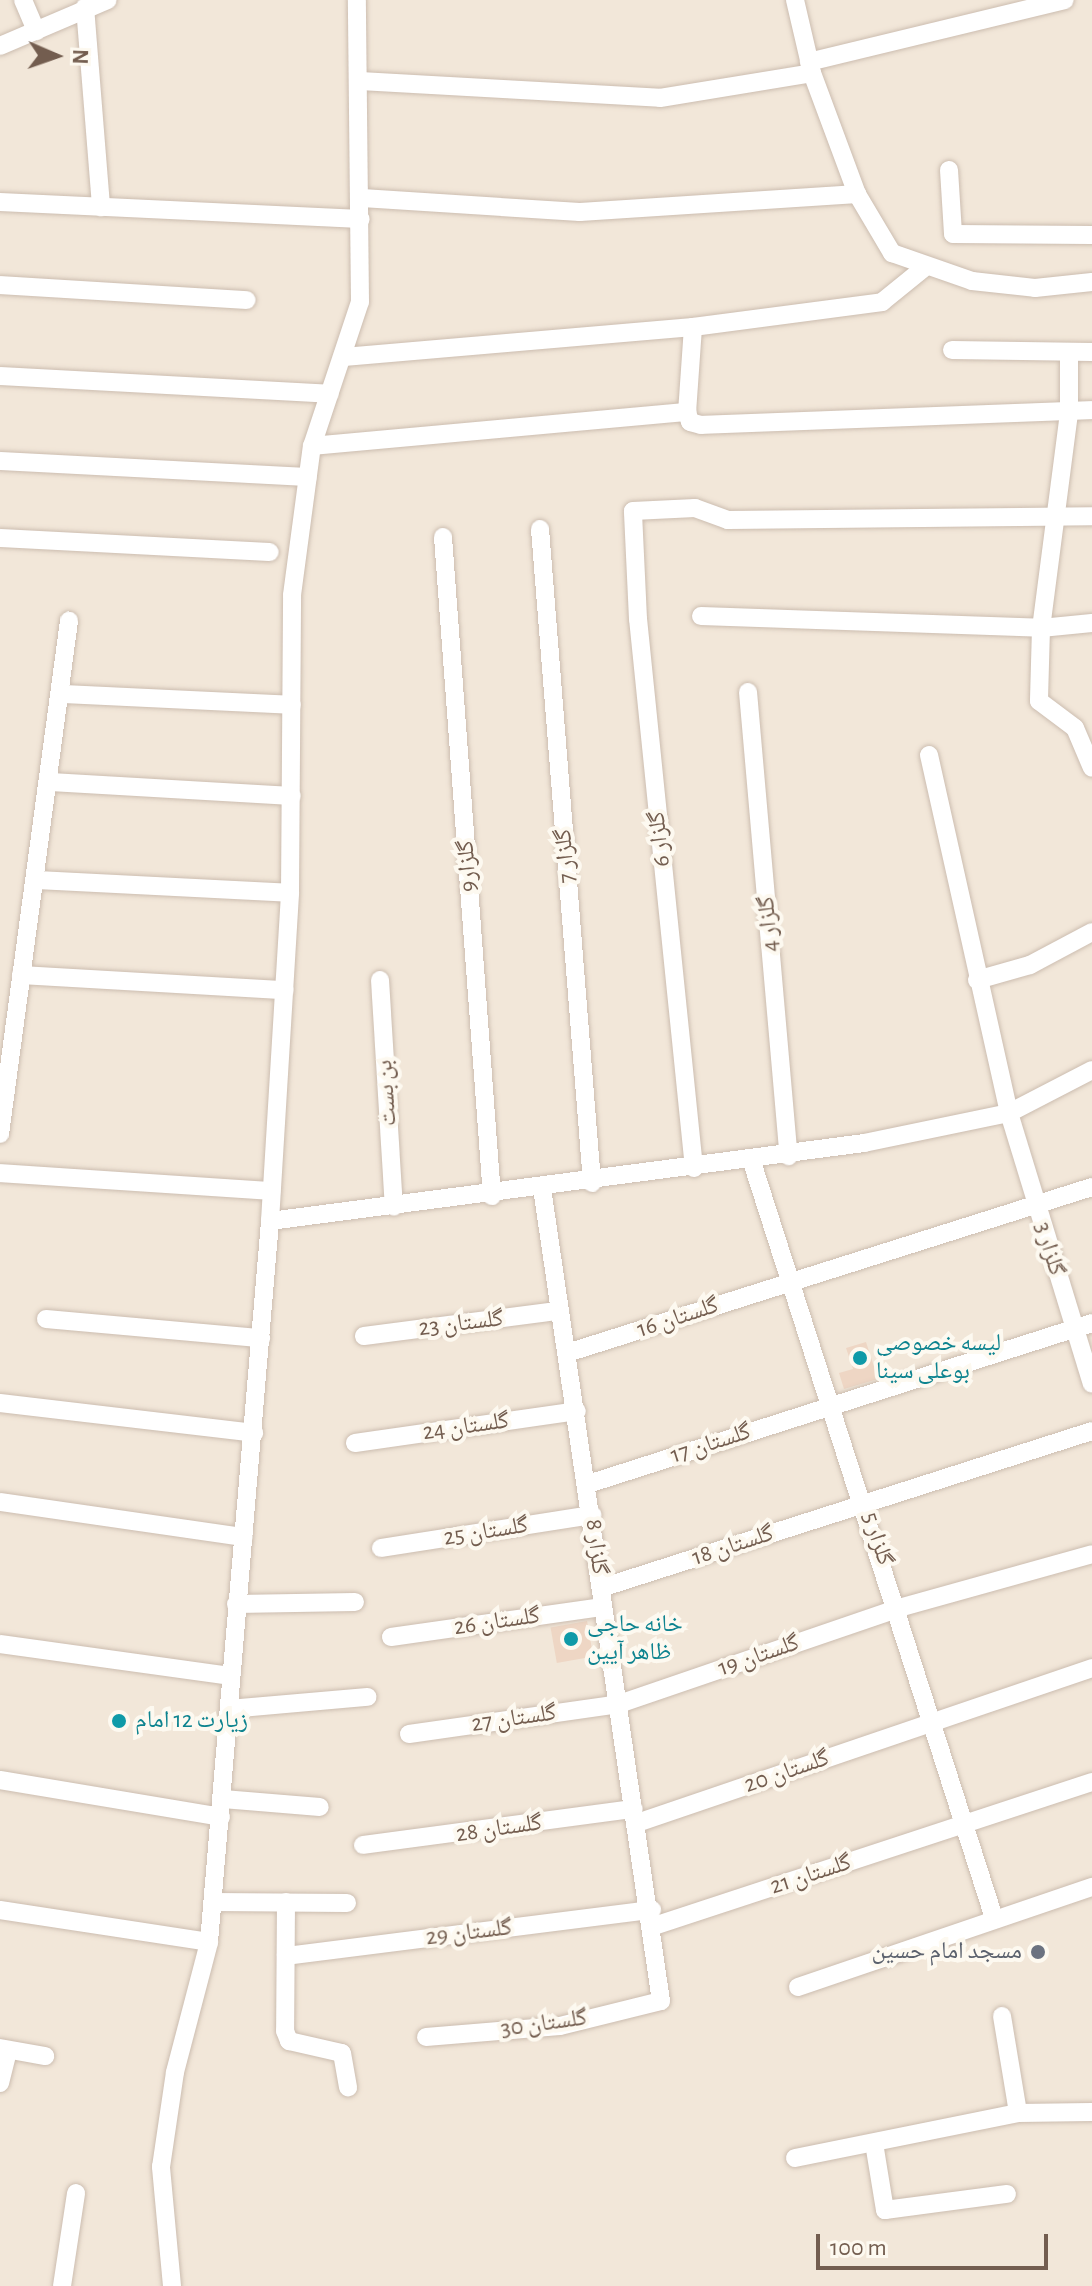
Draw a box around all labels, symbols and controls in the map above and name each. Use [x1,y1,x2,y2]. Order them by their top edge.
north arrow [16,16,96,96]
text: N [69,49,91,65]
street label: گلزار 6 [643,810,677,868]
street label: گلزار 7 [549,828,583,884]
street label: گلزار9 [452,839,484,893]
street label: گلزار 4 [752,895,786,953]
street label: بن بست [370,1059,404,1127]
street label: گلزار 3 [1027,1219,1071,1279]
street label: گلستان 16 [634,1291,722,1345]
street label: گلستان 23 [417,1305,505,1343]
place label: لیسه خصوصی بوعلی سینا [876,1330,1001,1386]
marker: لیسه خصوصی بوعلی سینا [851,1349,869,1367]
street label: گلستان 24 [421,1407,511,1447]
street label: گلستان 17 [667,1418,755,1470]
street label: گلزار 5 [855,1509,899,1569]
street label: گلستان 25 [442,1511,530,1553]
street label: گلزار 8 [578,1518,614,1576]
street label: گلستان 18 [689,1519,777,1573]
street label: گلستان 26 [452,1602,542,1642]
place label: خانه حاجی ظاهر آیین [587,1611,683,1667]
street label: گلستان 19 [715,1629,803,1683]
marker: خانه حاجی ظاهر آیین [562,1630,580,1648]
street label: گلستان 27 [470,1699,558,1739]
place label: زیارت 12 امام [135,1707,248,1735]
marker: زیارت 12 امام [110,1712,128,1730]
street label: گلستان 20 [741,1744,833,1800]
street label: گلستان 28 [454,1809,544,1849]
street label: گلستان 21 [767,1848,855,1902]
street label: گلستان 29 [424,1913,514,1953]
place label: مسجد امام حسین [872,1938,1022,1966]
marker: مسجد امام حسین [1029,1943,1047,1961]
street label: گلستان 30 [499,2004,589,2044]
scale bar [820,2218,1052,2268]
text: 100 m [830,2236,887,2260]

